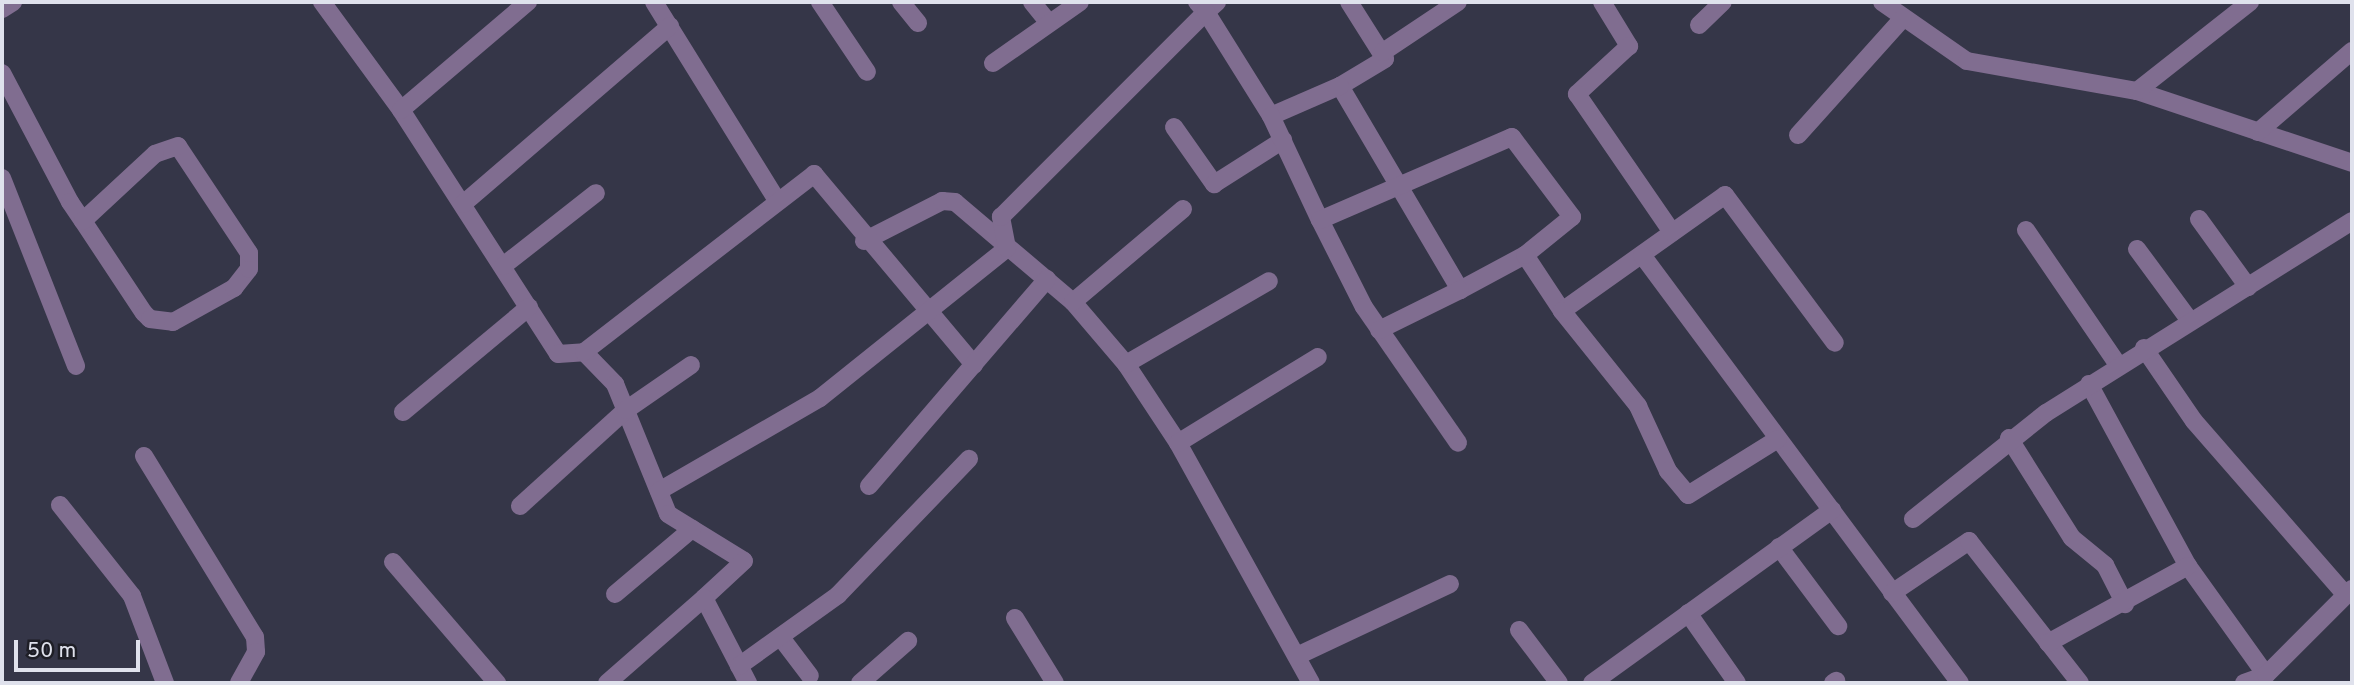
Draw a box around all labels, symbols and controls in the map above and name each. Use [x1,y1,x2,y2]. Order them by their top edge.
scale bar [18,626,144,670]
text: 50 m [27,638,76,665]

